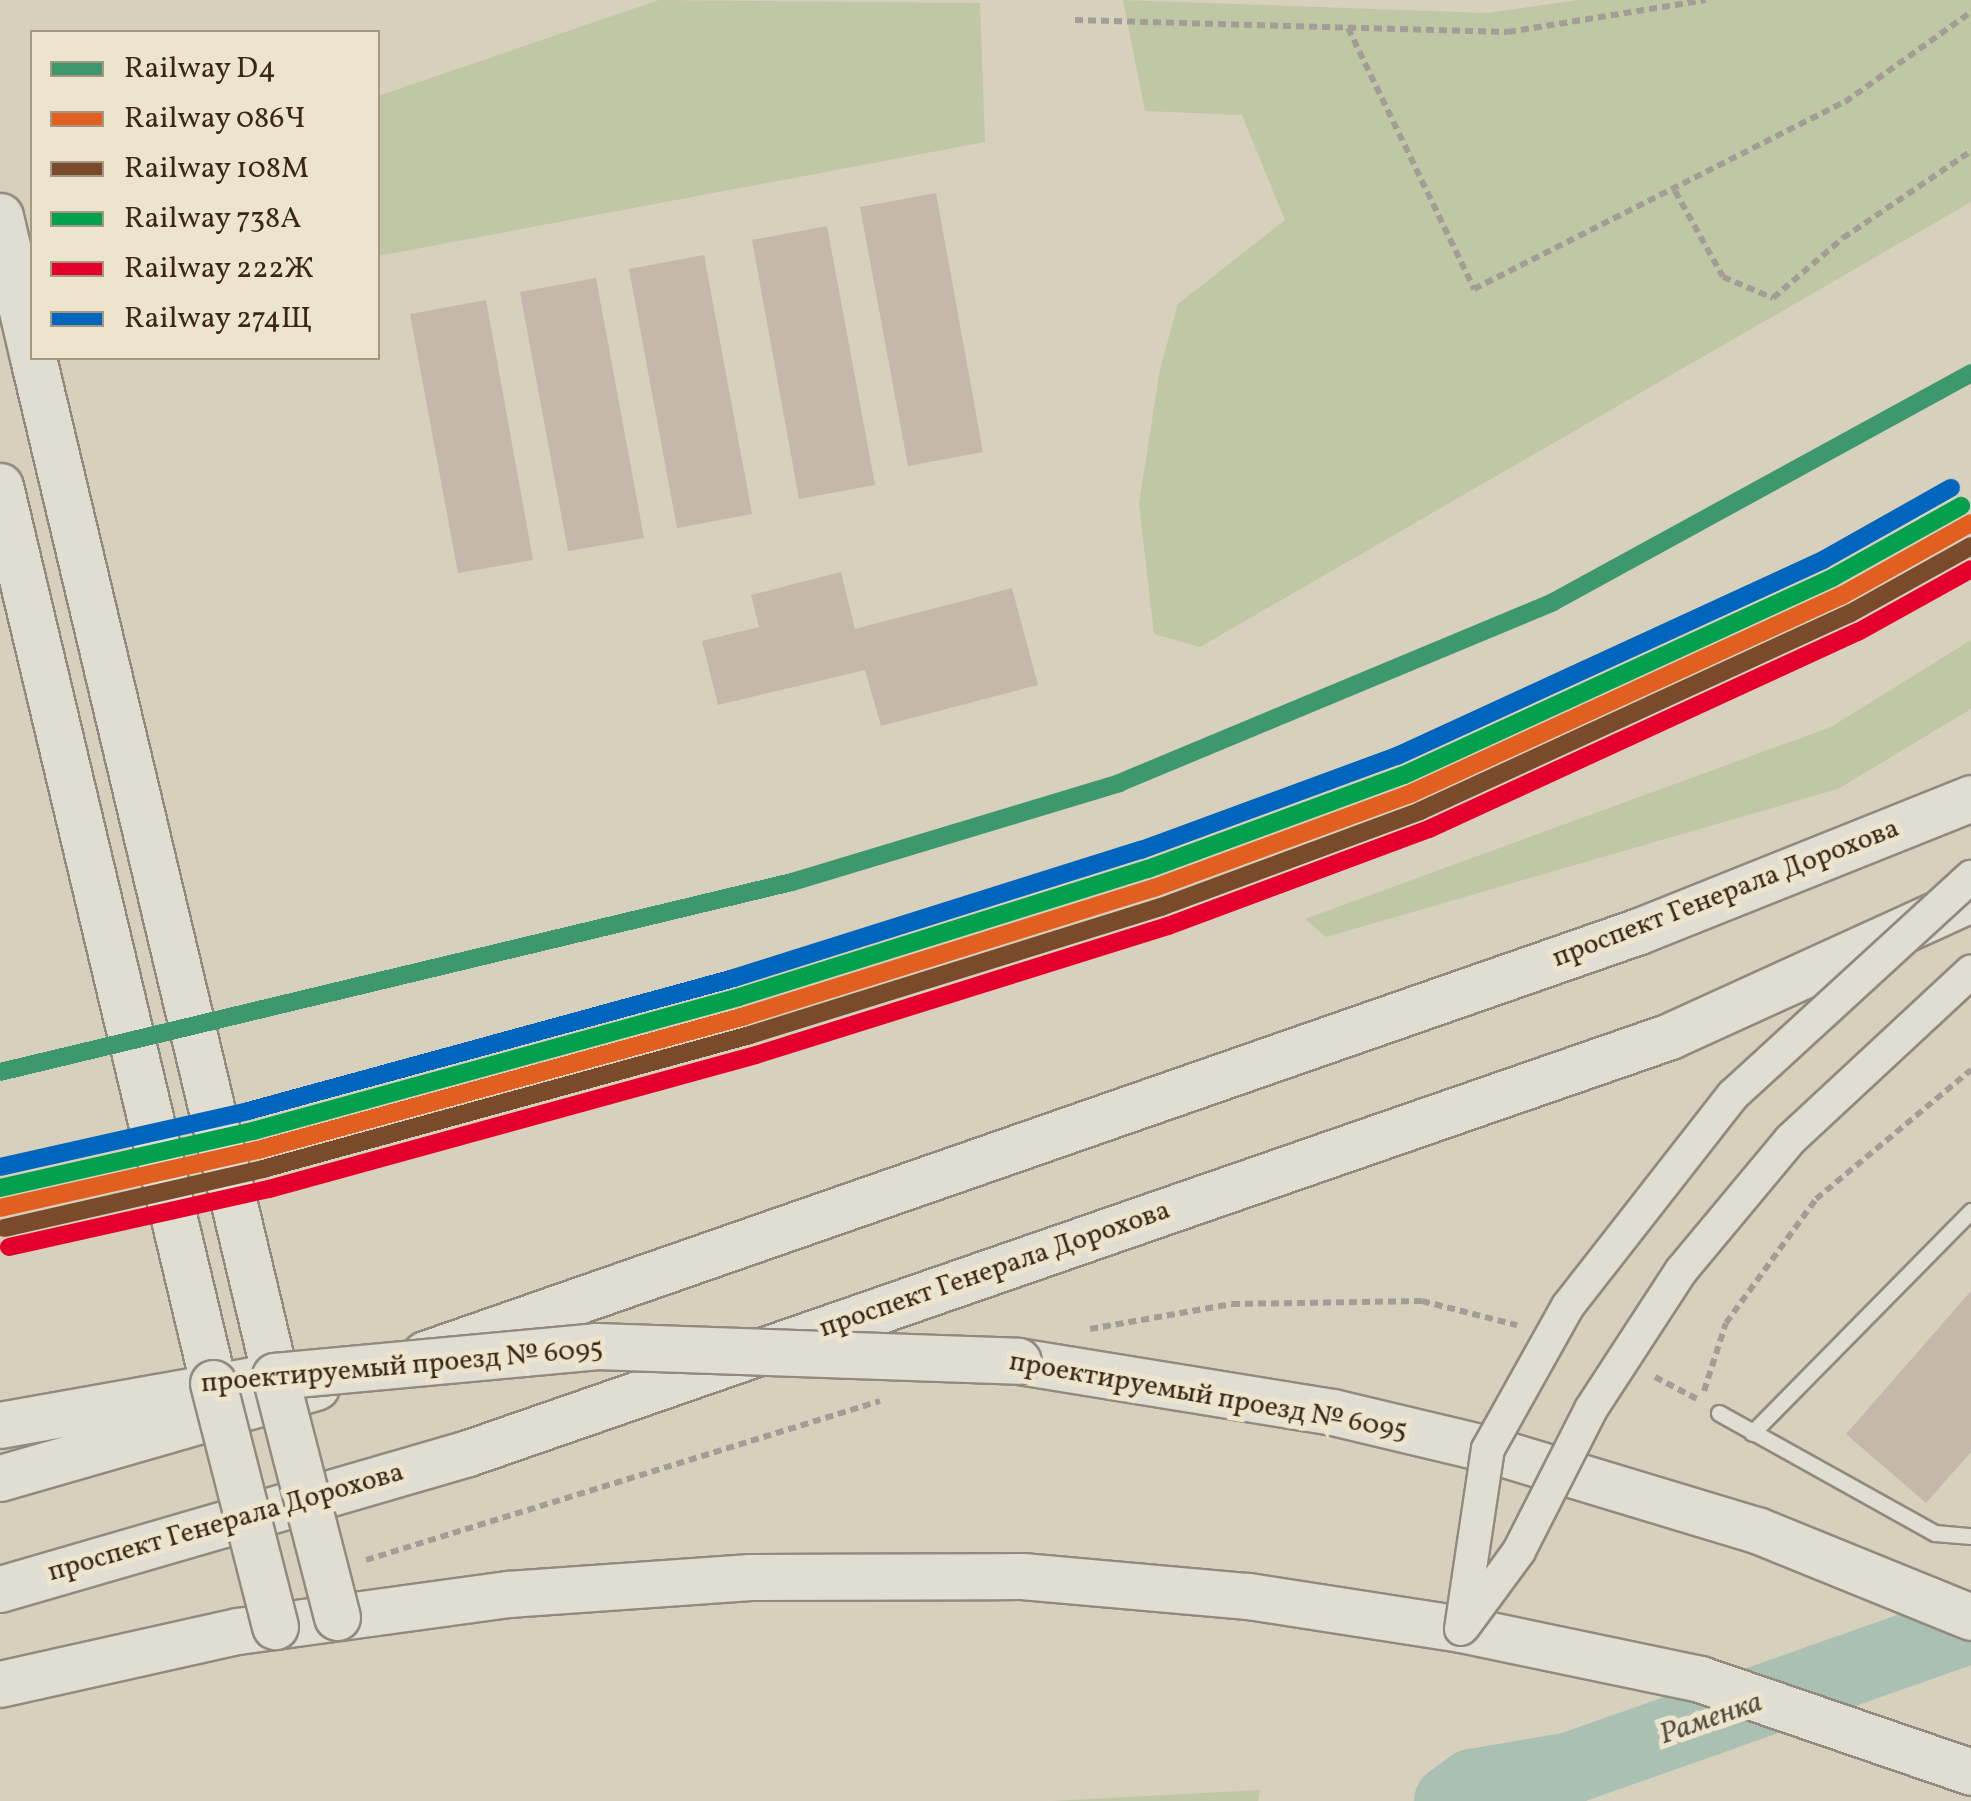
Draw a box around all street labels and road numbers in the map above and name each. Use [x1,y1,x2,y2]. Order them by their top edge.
street label: проспект Генерала Дорохова [1548,812,1904,976]
street label: проспект Генерала Дорохова [815,1194,1175,1346]
street label: проектируемый проезд № 6095 [200,1333,604,1401]
street label: проектируемый проезд № 6095 [1006,1345,1410,1449]
street label: проспект Генерала Дорохова [44,1456,408,1590]

